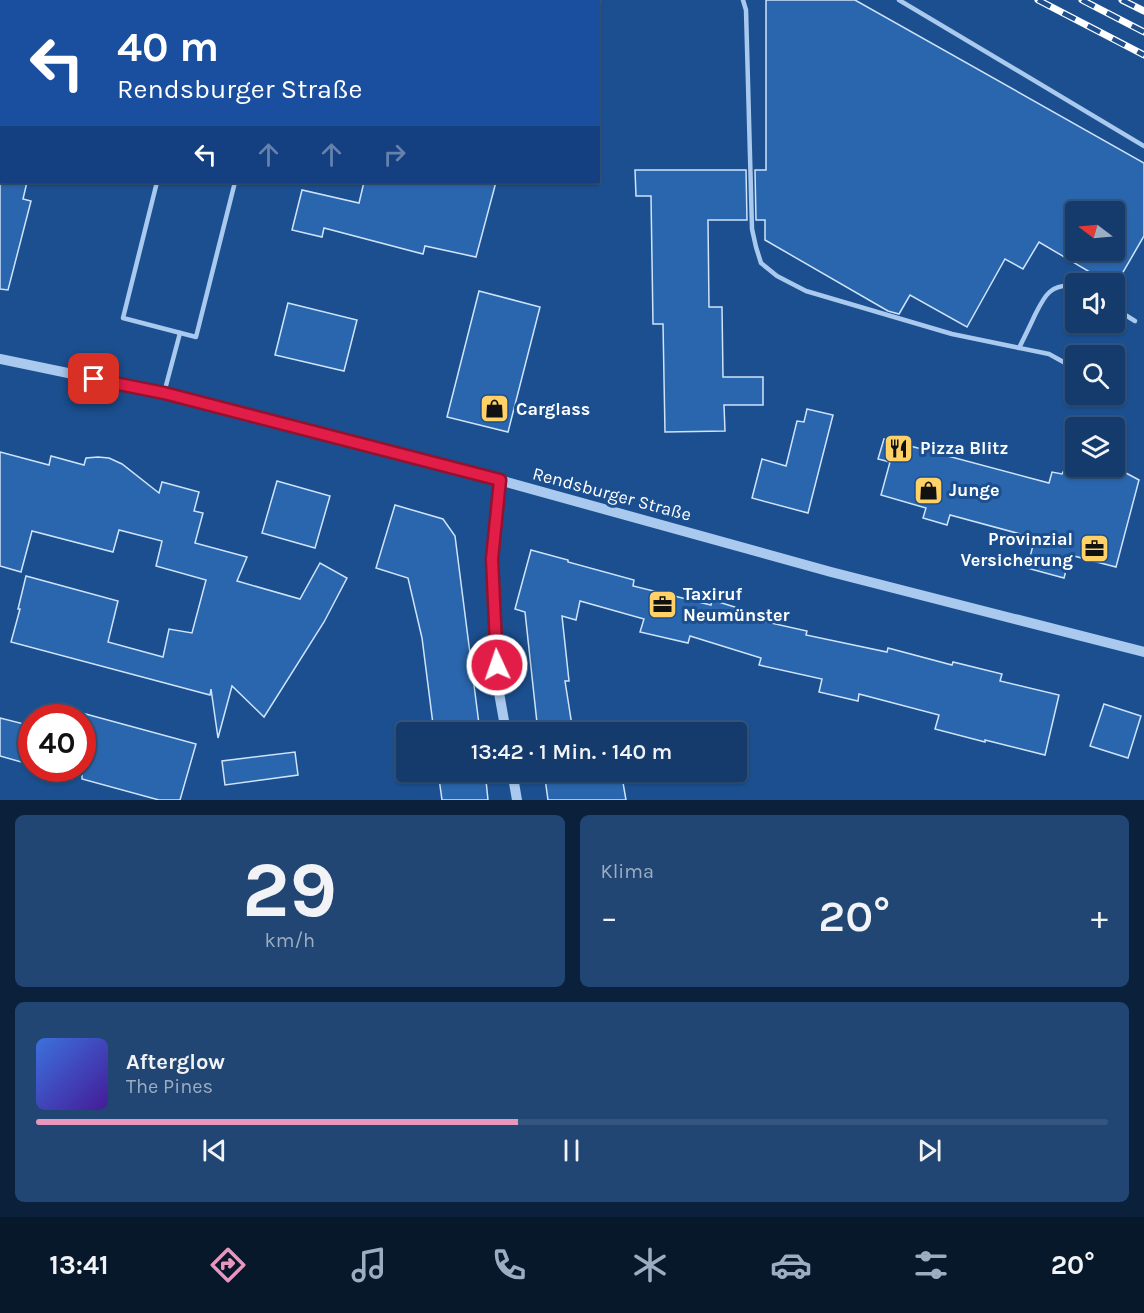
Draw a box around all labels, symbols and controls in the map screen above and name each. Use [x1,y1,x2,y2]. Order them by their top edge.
text: 40 m [117,22,219,72]
icon: left [18,24,96,102]
text: Rendsburger Straße [117,73,362,105]
icon: left [189,138,222,171]
icon: ahead [252,138,285,171]
icon: ahead [315,138,348,171]
icon: right [378,138,411,171]
north arrow [1065,201,1125,261]
map controls [1065,201,1125,477]
button: sound [1065,273,1125,333]
button: search [1065,345,1125,405]
pin [68,353,119,404]
icon: arrive [77,362,110,395]
shop icon: Carglass [479,393,511,425]
place label: Carglass [516,398,590,420]
button: layers [1065,417,1125,477]
restaurant icon: Pizza Blitz [883,432,915,464]
place label: Pizza Blitz [920,437,1008,459]
street label: Rendsburger Straße [530,462,694,526]
shop icon: Junge [912,474,944,506]
place label: Junge [949,479,1000,501]
place label: Provinzial Versicherung [961,528,1074,571]
office icon: Provinzial Versicherung [1078,533,1110,565]
place label: Taxiruf Neumünster [683,583,790,626]
office icon: Taxiruf Neumünster [646,588,678,620]
position arrow [465,633,529,697]
speed limit sign: 40 [18,704,96,782]
text: 13:42 · 1 Min. · 140 m [471,739,672,765]
text: 29 [242,844,337,936]
text: Klima [601,860,654,883]
text: 20° [818,890,890,942]
text: − [601,898,618,936]
text: + [1091,898,1108,936]
text: km/h [264,929,315,952]
text: Afterglow [126,1049,225,1075]
text: The Pines [126,1075,213,1098]
icon: previous [198,1134,231,1167]
icon: pause [555,1134,588,1167]
icon: next [913,1134,946,1167]
icon: directions [207,1244,249,1286]
icon: music [348,1244,390,1286]
icon: phone [488,1244,530,1286]
icon: climate [629,1244,671,1286]
icon: car [770,1244,812,1286]
icon: filters [910,1244,952,1286]
text: 13:41 [49,1249,109,1281]
text: 20° [1051,1249,1095,1281]

